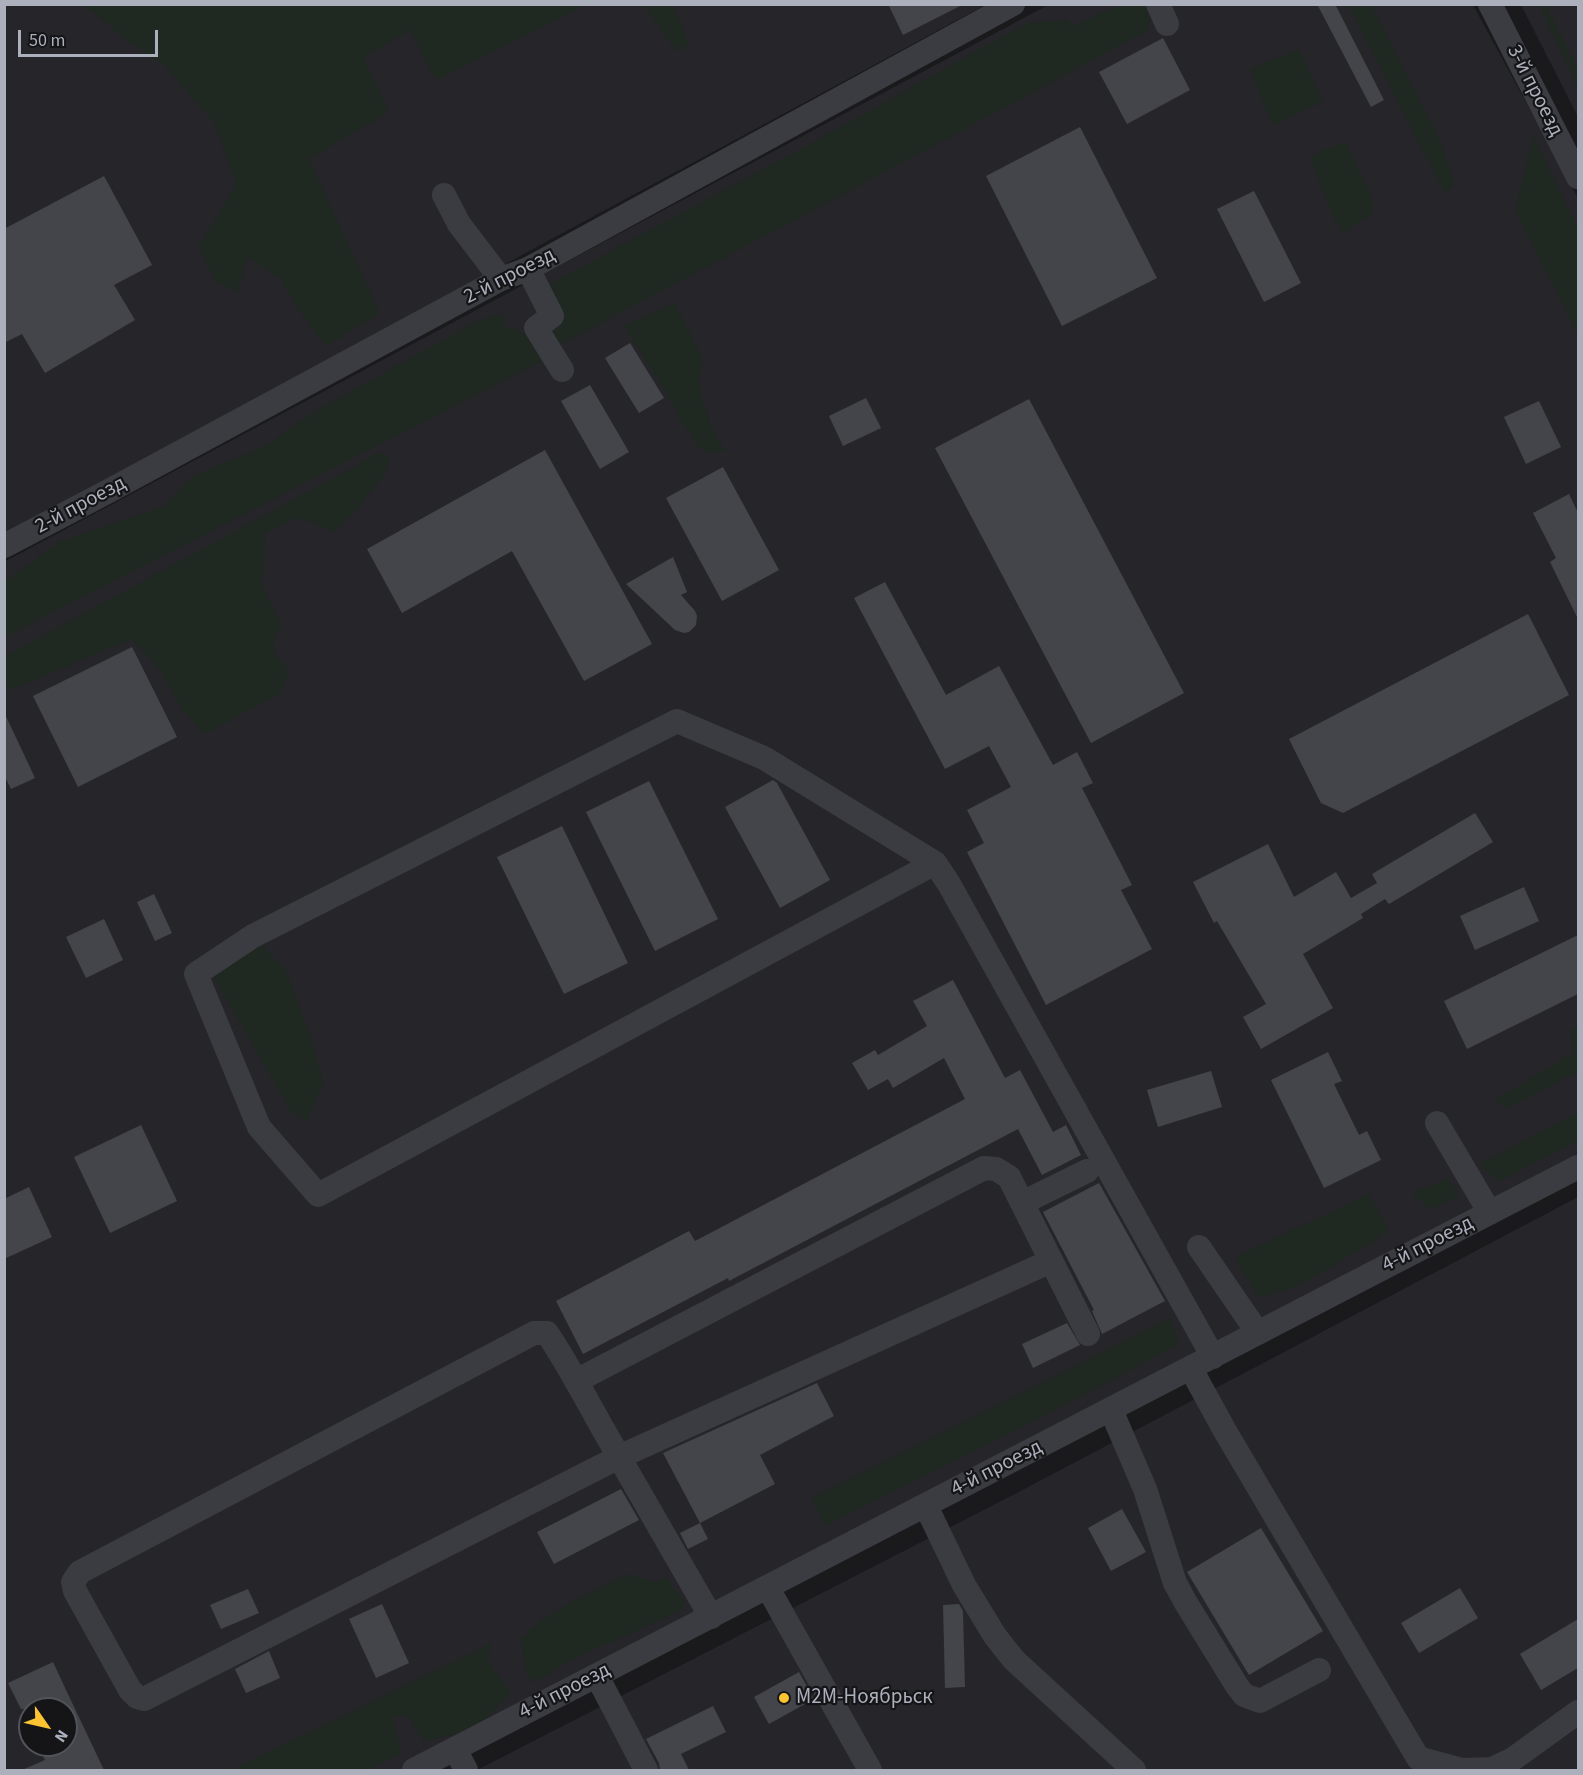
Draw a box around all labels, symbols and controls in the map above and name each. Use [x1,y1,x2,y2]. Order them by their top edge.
scale bar [21,18,160,56]
text: 50 m [29,28,65,53]
street label: 3-й проезд [1500,41,1568,141]
street label: 2-й проезд [460,243,560,311]
street label: 2-й проезд [31,472,131,540]
street label: 4-й проезд [1378,1211,1478,1279]
street label: 4-й проезд [947,1435,1047,1503]
street label: 4-й проезд [515,1658,615,1726]
place label: М2М-Ноябрьск [796,1685,933,1711]
marker: М2М-Ноябрьск [777,1691,791,1705]
north arrow [18,1697,78,1757]
text: N [49,1725,73,1747]

